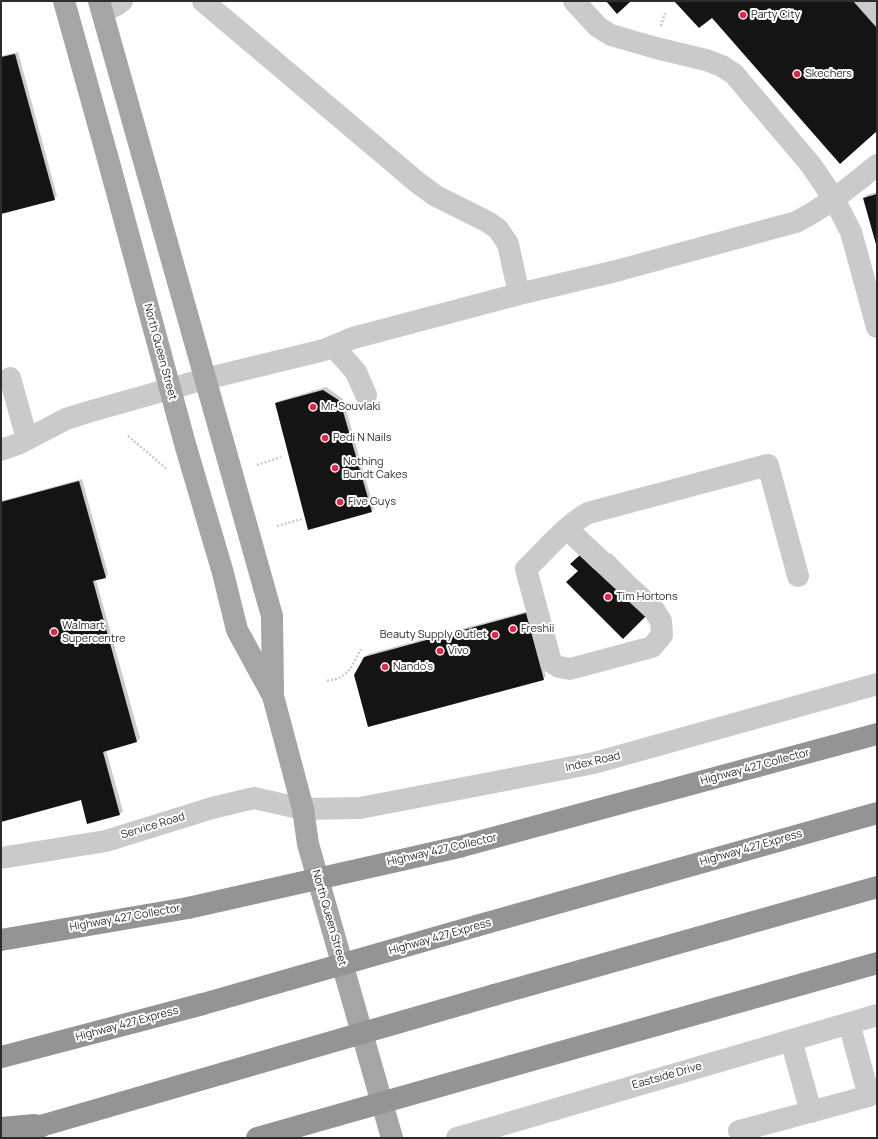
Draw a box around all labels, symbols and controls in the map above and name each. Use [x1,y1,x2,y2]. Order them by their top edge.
place label: Party City [751,8,800,22]
marker: Party City [738,10,748,20]
place label: Skechers [805,67,852,81]
marker: Skechers [792,69,802,79]
street label: North Queen Street [141,302,179,402]
place label: Mr. Souvlaki [321,400,380,414]
marker: Mr. Souvlaki [308,402,318,412]
place label: Pedi N Nails [333,431,392,445]
marker: Pedi N Nails [320,433,330,443]
place label: Nothing Bundt Cakes [343,455,407,481]
marker: Nothing Bundt Cakes [330,463,340,473]
place label: Five Guys [348,495,396,509]
marker: Five Guys [335,497,345,507]
place label: Tim Hortons [616,590,678,604]
marker: Tim Hortons [603,592,613,602]
place label: Walmart Supercentre [62,619,126,645]
place label: Freshii [521,622,554,636]
marker: Freshii [508,624,518,634]
marker: Walmart Supercentre [49,627,59,637]
place label: Beauty Supply Outlet [380,628,487,642]
marker: Beauty Supply Outlet [490,630,500,640]
place label: Vivo [448,644,469,658]
marker: Vivo [435,646,445,656]
place label: Nando's [393,660,433,674]
marker: Nando's [380,662,390,672]
street label: Highway 427 Collector [699,746,811,788]
street label: Index Road [564,749,622,775]
street label: Service Road [120,810,186,842]
street label: Highway 427 Express [698,827,804,869]
street label: Highway 427 Collector [386,831,498,869]
street label: North Queen Street [309,868,349,968]
street label: Highway 427 Collector [69,902,181,934]
street label: Highway 427 Express [387,916,493,958]
street label: Highway 427 Express [74,1004,180,1044]
street label: Eastside Drive [631,1060,703,1092]

